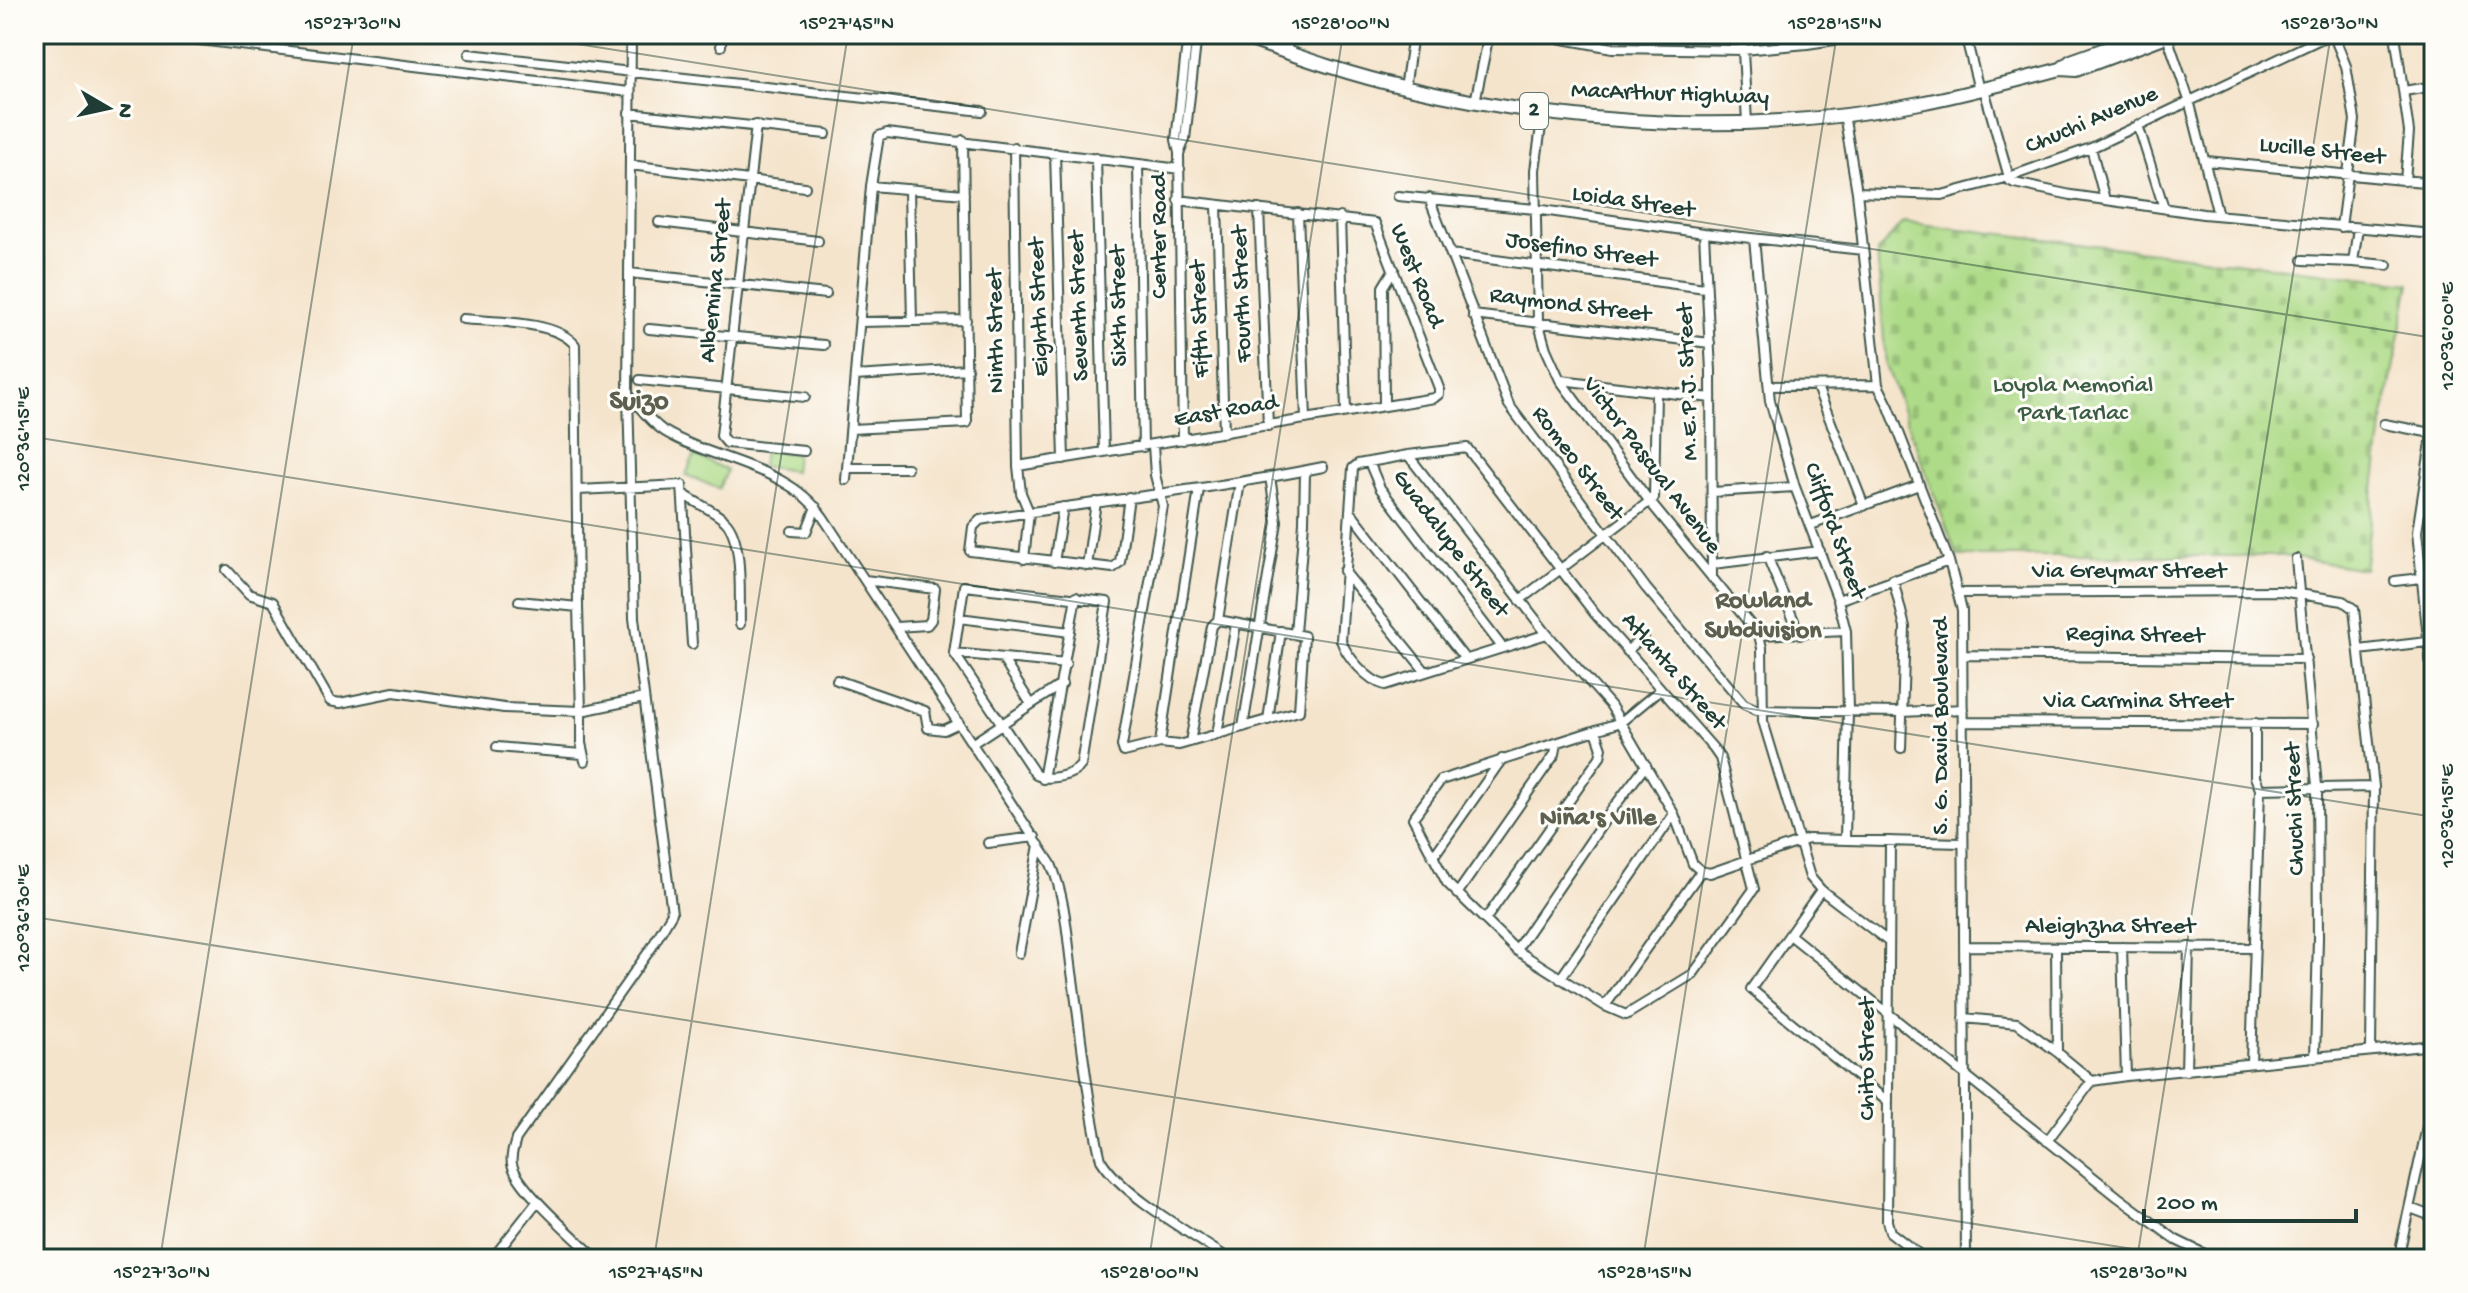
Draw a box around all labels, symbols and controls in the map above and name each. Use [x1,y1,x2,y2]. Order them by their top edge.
text: 15°27'30"N [304,14,401,37]
text: 15°27'45"N [799,14,894,37]
text: 15°28'00"N [1291,14,1390,37]
text: 15°28'15"N [1787,14,1882,37]
text: 15°28'30"N [2281,14,2378,37]
north arrow [68,68,148,148]
street label: MacArthur Highway [1571,77,1770,113]
street label: Chuchi Avenue [2021,80,2163,162]
road number: 2 [1520,93,1548,129]
text: N [110,101,138,120]
street label: Lucille Street [2258,131,2388,173]
street label: Center Road [1146,171,1175,299]
street label: Loida Street [1570,180,1698,226]
street label: Albernina Street [694,196,740,364]
street label: West Road [1382,220,1451,334]
street label: Fourth Street [1226,223,1260,364]
street label: Josefino Street [1503,226,1661,276]
street label: Seventh Street [1063,228,1097,382]
street label: Eighth Street [1023,235,1057,377]
street label: Sixth Street [1104,243,1136,367]
street label: Fifth Street [1184,258,1218,379]
street label: Ninth Street [981,266,1013,394]
text: 120°36'00"E [2438,281,2461,391]
street label: Raymond Street [1488,282,1655,331]
street label: M.E.P.J. Street [1672,301,1706,461]
street label: Victor Pascual Avenue [1574,371,1727,561]
park label: Loyola Memorial Park Tarlac [1993,372,2153,429]
text: 120°36'15"E [14,386,37,492]
district label: Suizo [609,386,669,419]
street label: East Road [1172,388,1282,435]
street label: Romeo Street [1524,401,1631,529]
street label: Clifford Street [1796,459,1873,605]
street label: Guadalupe Street [1385,464,1516,625]
street label: Via Greymar Street [2031,558,2228,587]
district label: Rowland Subdivision [1704,587,1822,648]
street label: Atlanta Street [1614,607,1734,739]
street label: S. G. David Boulevard [1928,615,1957,835]
street label: Regina Street [2066,620,2207,652]
street label: Via Carmina Street [2042,688,2235,717]
street label: Chuchi Street [2279,740,2313,876]
text: 120°36'15"E [2438,763,2461,869]
district label: Niña's Ville [1540,804,1658,835]
text: 120°36'30"E [14,863,37,972]
street label: Aleighzha Street [2025,913,2197,942]
street label: Chito Street [1854,995,1883,1121]
scale bar [2144,1173,2356,1223]
text: 200 m [2156,1190,2218,1219]
text: 15°27'30"N [113,1263,210,1286]
text: 15°27'45"N [608,1263,703,1286]
text: 15°28'00"N [1100,1263,1199,1286]
text: 15°28'15"N [1597,1263,1692,1286]
text: 15°28'30"N [2090,1263,2187,1286]

